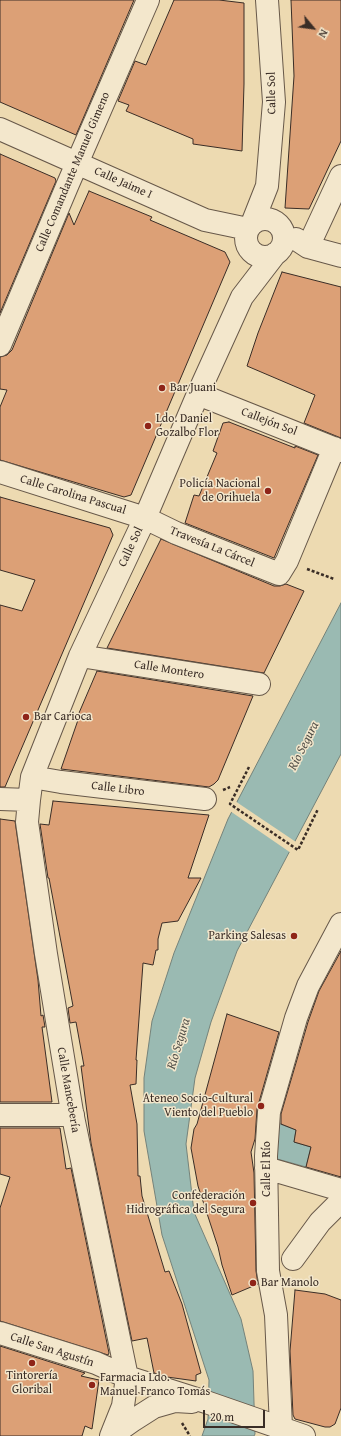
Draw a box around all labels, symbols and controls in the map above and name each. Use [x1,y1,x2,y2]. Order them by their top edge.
north arrow [293,8,333,48]
text: N [315,27,332,41]
street label: Calle Sol [264,72,280,114]
street label: Calle Comandante Manuel Gimeno [33,90,113,254]
street label: Calle Jaime I [92,164,154,202]
place label: Bar Juani [170,381,216,395]
marker: Bar Juani [157,383,167,393]
street label: Callejón Sol [239,405,299,439]
place label: Ldo. Daniel Gozalbo Flor [156,412,219,440]
marker: Ldo. Daniel Gozalbo Flor [143,421,153,431]
street label: Calle Carolina Pascual [18,472,128,518]
place label: Policía Nacional de Orihuela [180,477,260,505]
marker: Policía Nacional de Orihuela [263,486,273,496]
street label: Travesía La Cárcel [167,523,257,571]
street label: Calle Sol [115,525,147,569]
street label: Calle Montero [133,657,205,683]
place label: Bar Carioca [34,710,92,724]
marker: Bar Carioca [21,712,31,722]
water label: Río Segura [285,719,323,773]
street label: Calle Libro [91,779,145,799]
place label: Parking Salesas [208,929,286,943]
marker: Parking Salesas [289,931,299,941]
water label: Río Segura [164,1017,194,1071]
street label: Calle Mancebería [53,1046,83,1134]
place label: Ateneo Socio-Cultural Viento del Pueblo [143,1092,253,1120]
marker: Ateneo Socio-Cultural Viento del Pueblo [256,1101,266,1111]
street label: Calle El Río [260,1141,274,1197]
place label: Confederación Hidrográfica del Segura [126,1189,245,1217]
marker: Confederación Hidrográfica del Segura [248,1198,258,1208]
place label: Bar Manolo [261,1276,319,1290]
marker: Bar Manolo [248,1278,258,1288]
street label: Calle San Agustín [8,1330,96,1370]
marker: Tintorería Gloribal [27,1358,37,1368]
place label: Tintorería Gloribal [6,1369,58,1397]
place label: Farmacia Ldo. Manuel Franco Tomás [100,1371,210,1399]
marker: Farmacia Ldo. Manuel Franco Tomás [87,1380,97,1390]
scale bar [205,1402,267,1428]
text: 20 m [210,1408,234,1425]

